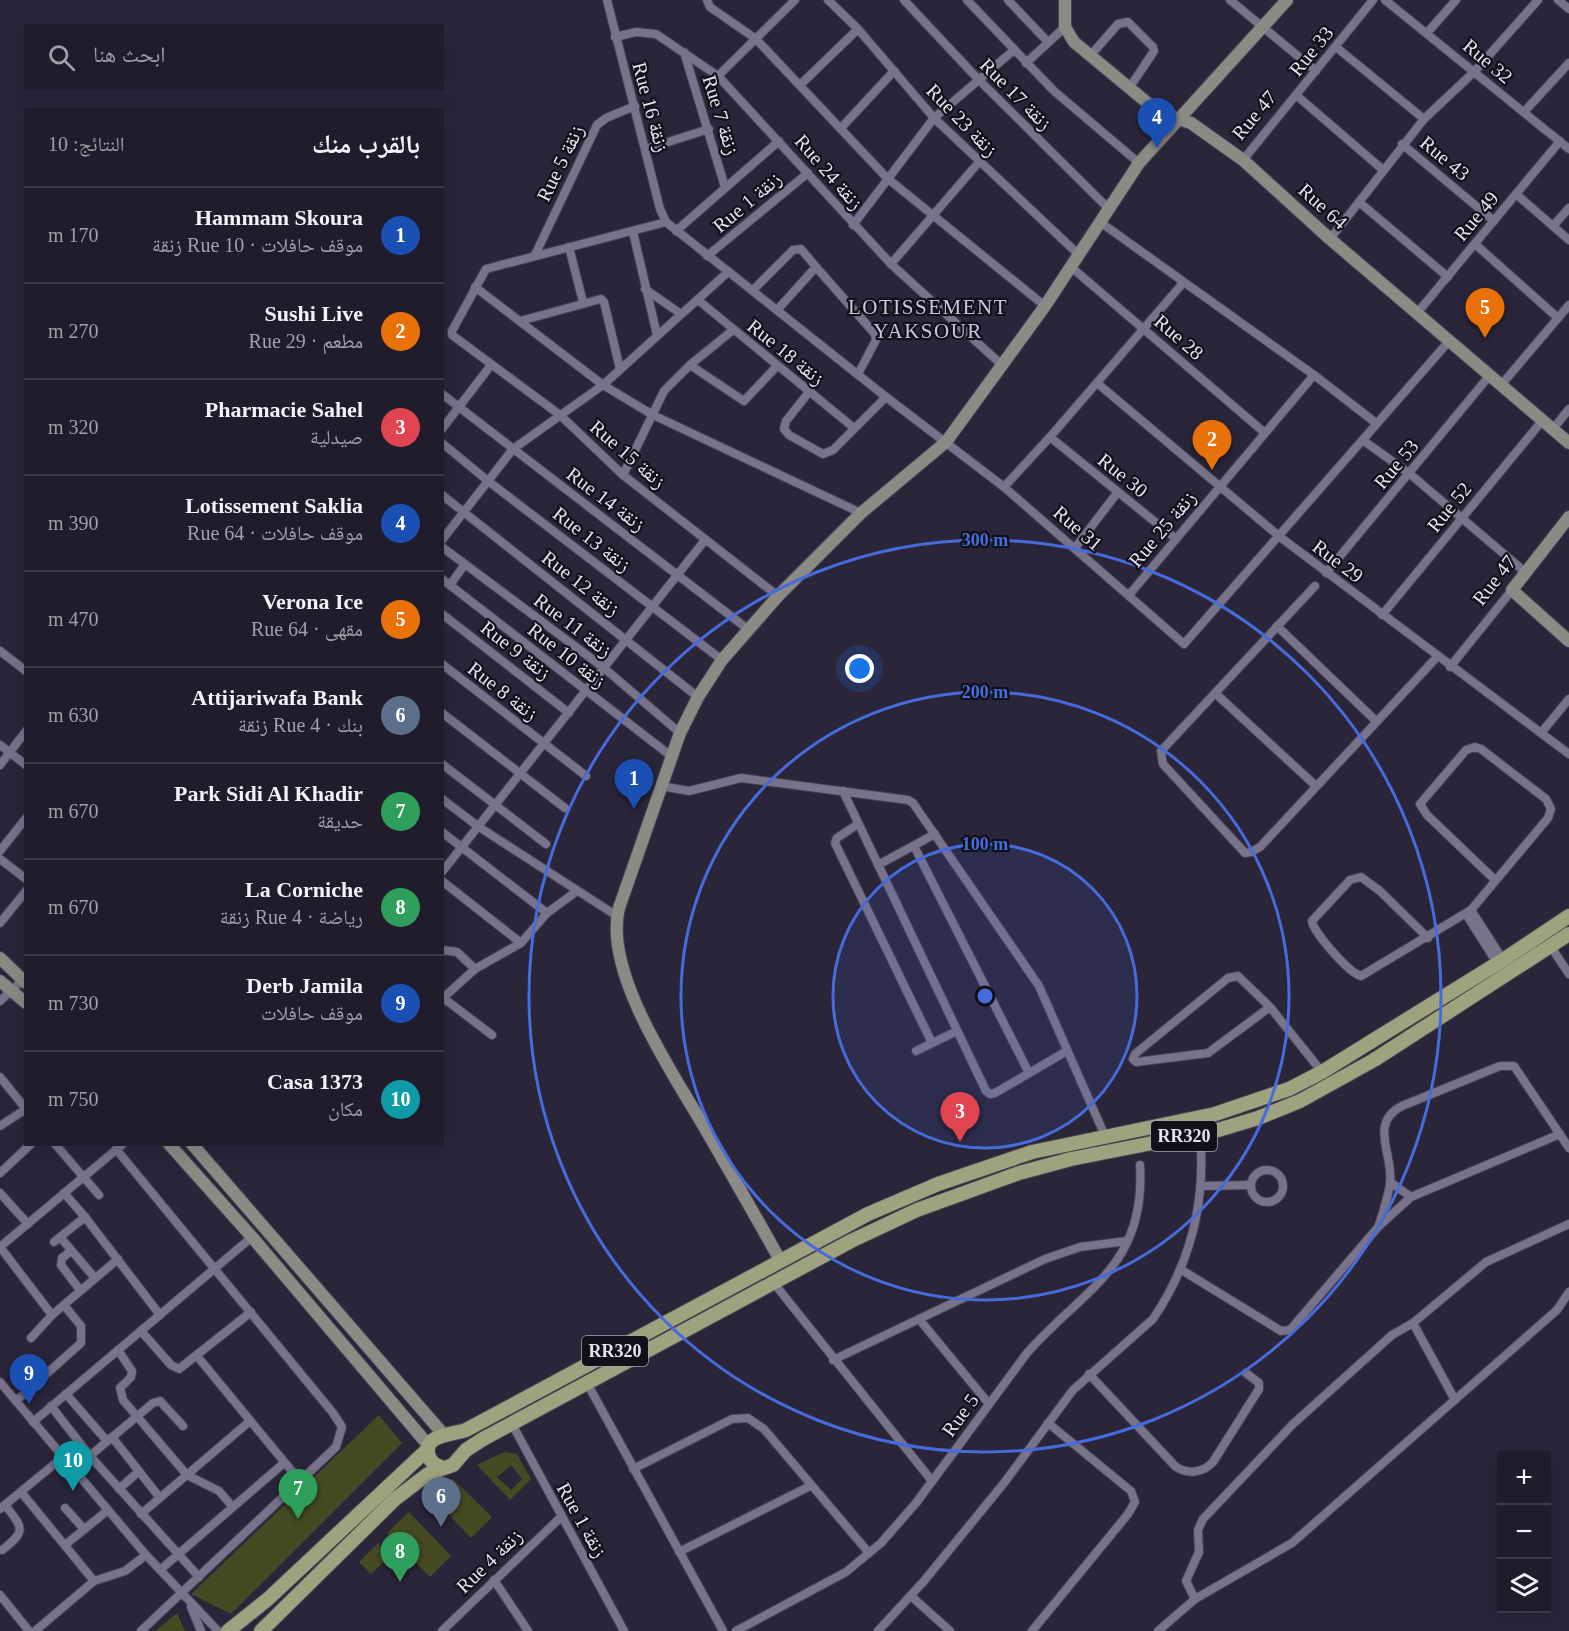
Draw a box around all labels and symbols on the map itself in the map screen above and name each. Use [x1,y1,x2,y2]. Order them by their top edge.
street label: Rue 33 [1284,22,1338,80]
street label: Rue 32 [1459,34,1517,88]
street label: Rue 17 زنقة [976,54,1056,134]
street label: Rue 16 زنقة [628,60,674,154]
street label: Rue 7 زنقة [698,72,744,158]
street label: Rue 23 زنقة [922,79,1002,161]
street label: Rue 47 [1227,86,1281,144]
pin: 4 [1138,98,1176,148]
street label: Rue 5 زنقة [532,121,588,205]
street label: Rue 24 زنقة [790,130,868,214]
street label: Rue 43 [1416,131,1474,185]
street label: Rue 1 زنقة [708,167,786,237]
street label: Rue 64 [1294,179,1352,233]
street label: Rue 49 [1449,187,1503,245]
pin: 5 [1466,288,1504,338]
district label: LOTISSEMENT YAKSOUR [848,295,1008,343]
street label: Rue 28 [1150,310,1208,364]
street label: Rue 18 زنقة [743,314,829,390]
street label: Rue 15 زنقة [586,415,670,493]
pin: 2 [1192,420,1232,470]
street label: Rue 53 [1369,435,1423,493]
street label: Rue 30 [1094,448,1152,502]
street label: Rue 14 زنقة [563,462,649,536]
street label: Rue 52 [1422,478,1476,536]
street label: Rue 25 زنقة [1124,487,1200,571]
street label: Rue 31 [1049,501,1107,555]
street label: Rue 13 زنقة [549,502,635,576]
text: 300 m [962,530,1008,550]
street label: Rue 29 [1309,535,1367,587]
street label: Rue 12 زنقة [538,546,624,620]
street label: Rue 47 [1468,551,1520,609]
street label: Rue 11 زنقة [530,589,616,661]
street label: Rue 9 زنقة [477,616,555,684]
street label: Rue 10 زنقة [524,618,610,692]
your location [845,654,874,683]
street label: Rue 8 زنقة [464,657,542,725]
text: 200 m [962,682,1008,702]
pin: 1 [614,760,654,809]
text: 100 m [962,834,1008,854]
centre of rings [975,986,995,1006]
pin: 3 [940,1092,980,1142]
road number: RR320 [1151,1121,1217,1151]
road number: RR320 [582,1336,648,1366]
pin: 9 [9,1354,48,1404]
street label: Rue 5 [937,1389,983,1441]
pin: 10 [54,1442,92,1491]
pin: 7 [278,1470,318,1519]
pin: 6 [422,1478,460,1527]
street label: Rue 1 زنقة [552,1479,612,1561]
street label: Rue 4 زنقة [452,1525,526,1597]
pin: 8 [380,1532,420,1582]

